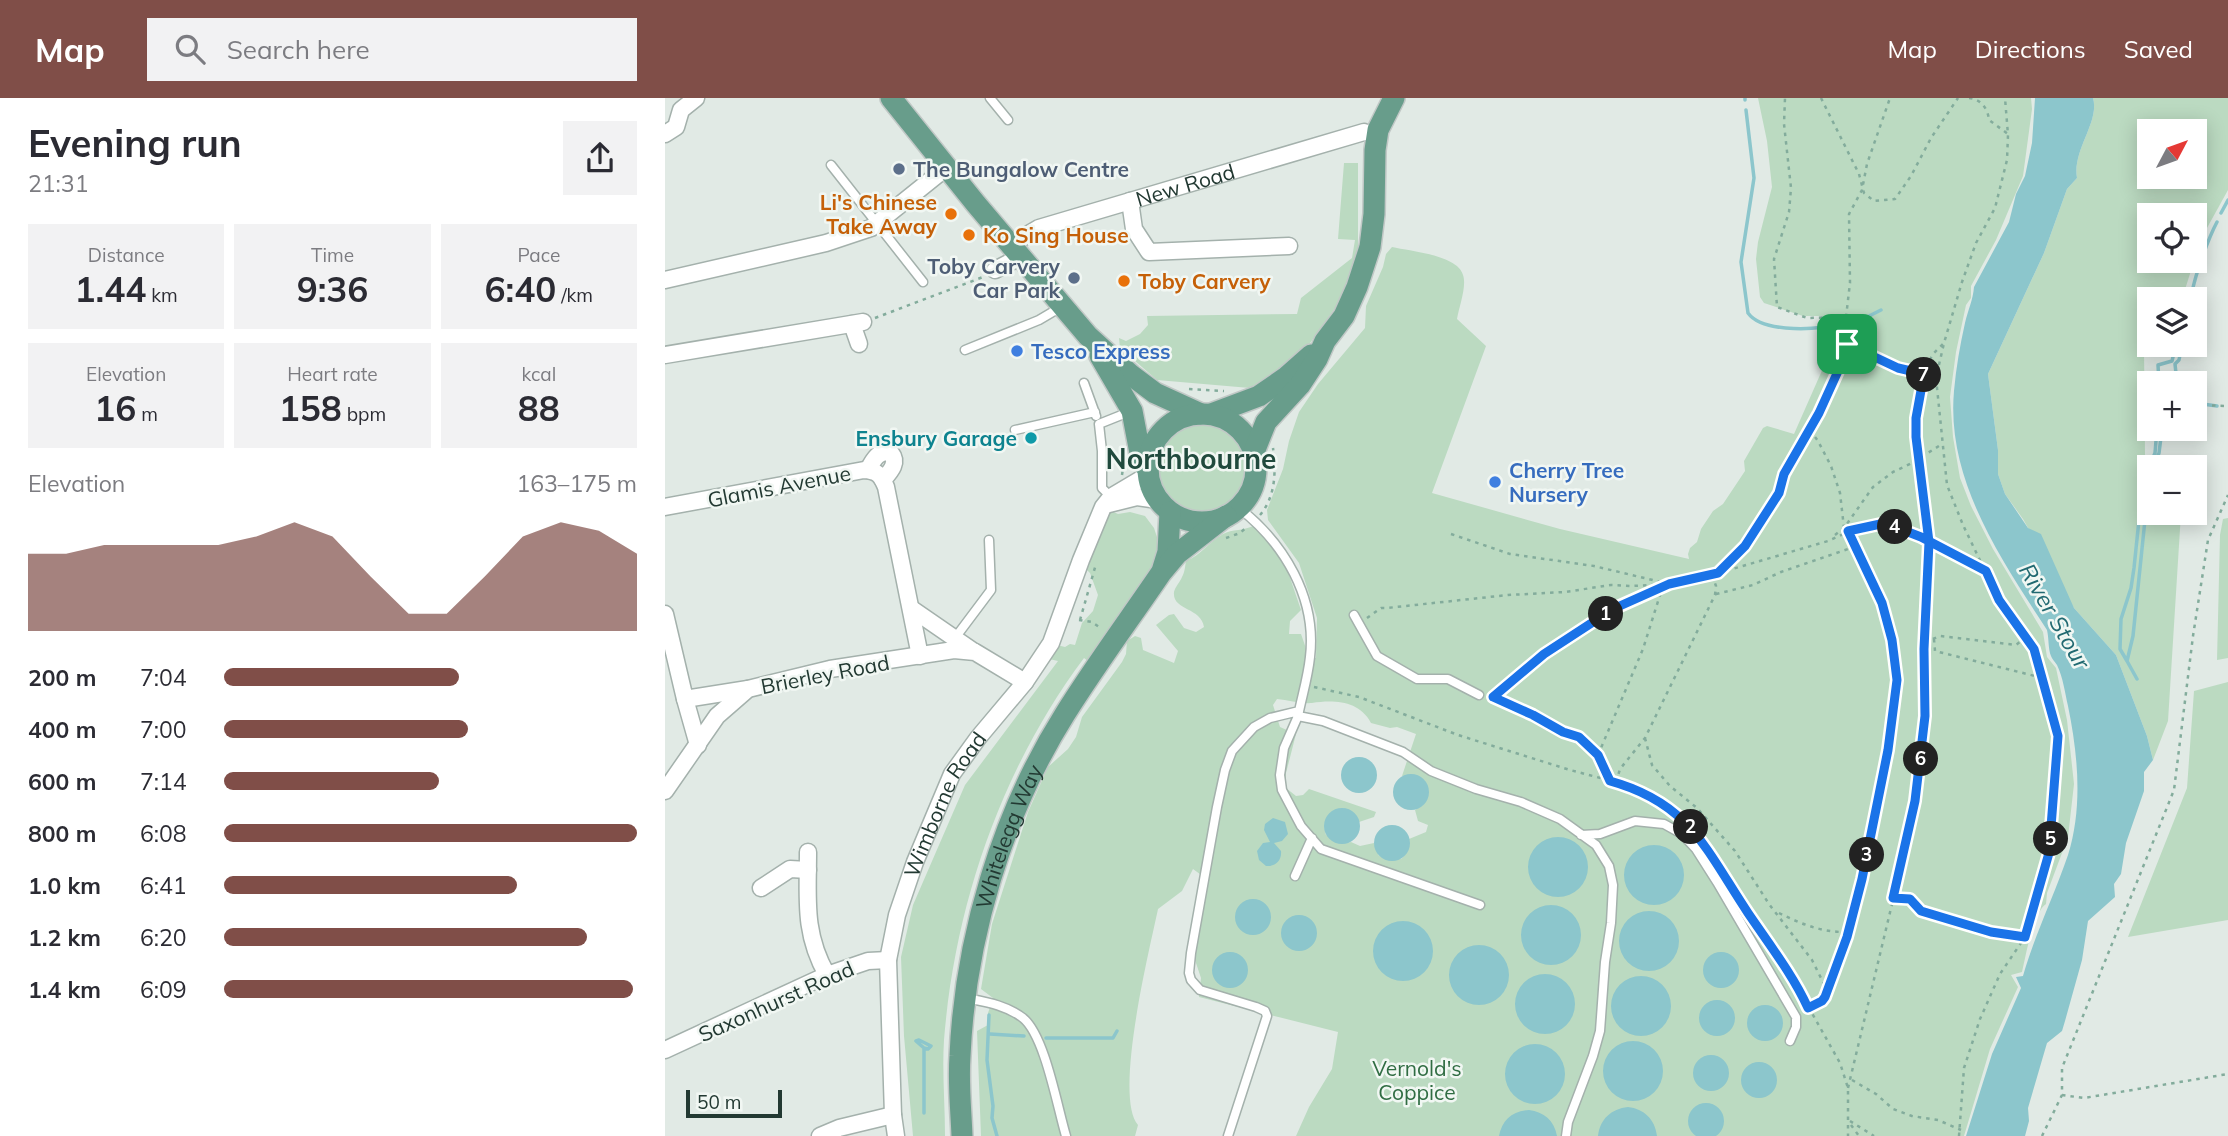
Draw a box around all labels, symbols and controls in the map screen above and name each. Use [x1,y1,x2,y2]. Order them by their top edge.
search box [147,18,637,81]
text: Map [35,29,105,70]
icon: search [171,30,209,68]
text: Search here [227,33,370,66]
text: Map [1887,34,1937,64]
text: Directions [1975,34,2086,64]
text: Saved [2124,34,2193,64]
text: Evening run [28,119,242,167]
north arrow [2137,119,2207,189]
map controls [2137,119,2207,525]
button: share [563,121,637,195]
place label: The Bungalow Centre [913,156,1129,182]
street label: New Road [1132,158,1238,212]
marker: The Bungalow Centre [891,161,907,177]
text: 21:31 [28,169,88,198]
place label: Li's Chinese Take Away [820,189,938,239]
button: locate [2137,203,2207,273]
marker: Li's Chinese Take Away [943,206,959,222]
place label: Ko Sing House [983,222,1129,248]
marker: Ko Sing House [961,227,977,243]
text: Distance [88,243,165,267]
text: Time [311,243,354,267]
text: Pace [517,243,560,267]
place label: Toby Carvery Car Park [927,253,1061,303]
text: 1.44 [75,267,146,311]
text: 9:36 [297,267,368,311]
text: 6:40 [485,267,556,311]
place label: Toby Carvery [1138,268,1271,294]
marker: Toby Carvery Car Park [1066,270,1082,286]
marker: Toby Carvery [1116,273,1132,289]
text: km [146,283,178,307]
text: /km [556,283,593,307]
button: layers [2137,287,2207,357]
pin [1817,314,1877,374]
icon: arrive [1828,325,1866,363]
place label: Tesco Express [1031,338,1171,364]
marker: Tesco Express [1009,343,1025,359]
pin: 7 [1907,358,1941,392]
text: Elevation [86,362,166,386]
text: Heart rate [287,362,378,386]
text: kcal [521,362,556,386]
text: 7 [1918,362,1929,386]
button: + [2137,371,2207,441]
text: 16 [94,386,136,430]
text: 158 [279,386,342,430]
text: 88 [518,386,560,430]
text: m [136,402,158,426]
text: bpm [342,402,386,426]
place label: Ensbury Garage [855,425,1017,451]
marker: Ensbury Garage [1023,430,1039,446]
district label: Northbourne [1106,441,1276,476]
button: − [2137,455,2207,525]
place label: Cherry Tree Nursery [1509,457,1624,507]
street label: Glamis Avenue [705,459,853,513]
text: Elevation [28,469,125,498]
text: 163–175 m [516,469,637,498]
marker: Cherry Tree Nursery [1487,474,1503,490]
pin: 4 [1877,510,1913,544]
text: 4 [1889,514,1900,538]
water label: River Stour [2013,558,2098,675]
pin: 1 [1588,596,1623,632]
text: 1 [1600,601,1611,625]
street label: Brierley Road [759,649,891,699]
text: 200 m [28,663,96,692]
text: 7:04 [140,663,187,692]
text: 400 m [28,715,96,744]
text: 7:00 [140,715,187,744]
street label: Wimborne Road [898,726,991,880]
pin: 6 [1903,742,1939,776]
text: 6 [1915,746,1926,770]
street label: Whitelegg Way [970,760,1047,912]
text: 600 m [28,767,96,796]
text: 7:14 [140,767,187,796]
pin: 2 [1674,810,1709,844]
text: 2 [1685,814,1696,838]
text: 800 m [28,819,96,848]
text: 6:08 [140,819,187,848]
pin: 5 [2033,822,2069,856]
text: 5 [2045,826,2056,850]
pin: 3 [1849,838,1885,872]
text: 3 [1861,842,1872,866]
text: 1.0 km [28,871,101,900]
text: 6:41 [140,871,187,900]
text: 1.2 km [28,923,101,952]
text: 6:20 [140,923,187,952]
street label: Saxonhurst Road [694,955,858,1047]
text: 1.4 km [28,975,101,1004]
text: 6:09 [140,975,187,1004]
park label: Vernold's Coppice [1372,1055,1462,1105]
scale bar [686,1087,782,1119]
text: 50 m [697,1090,741,1114]

